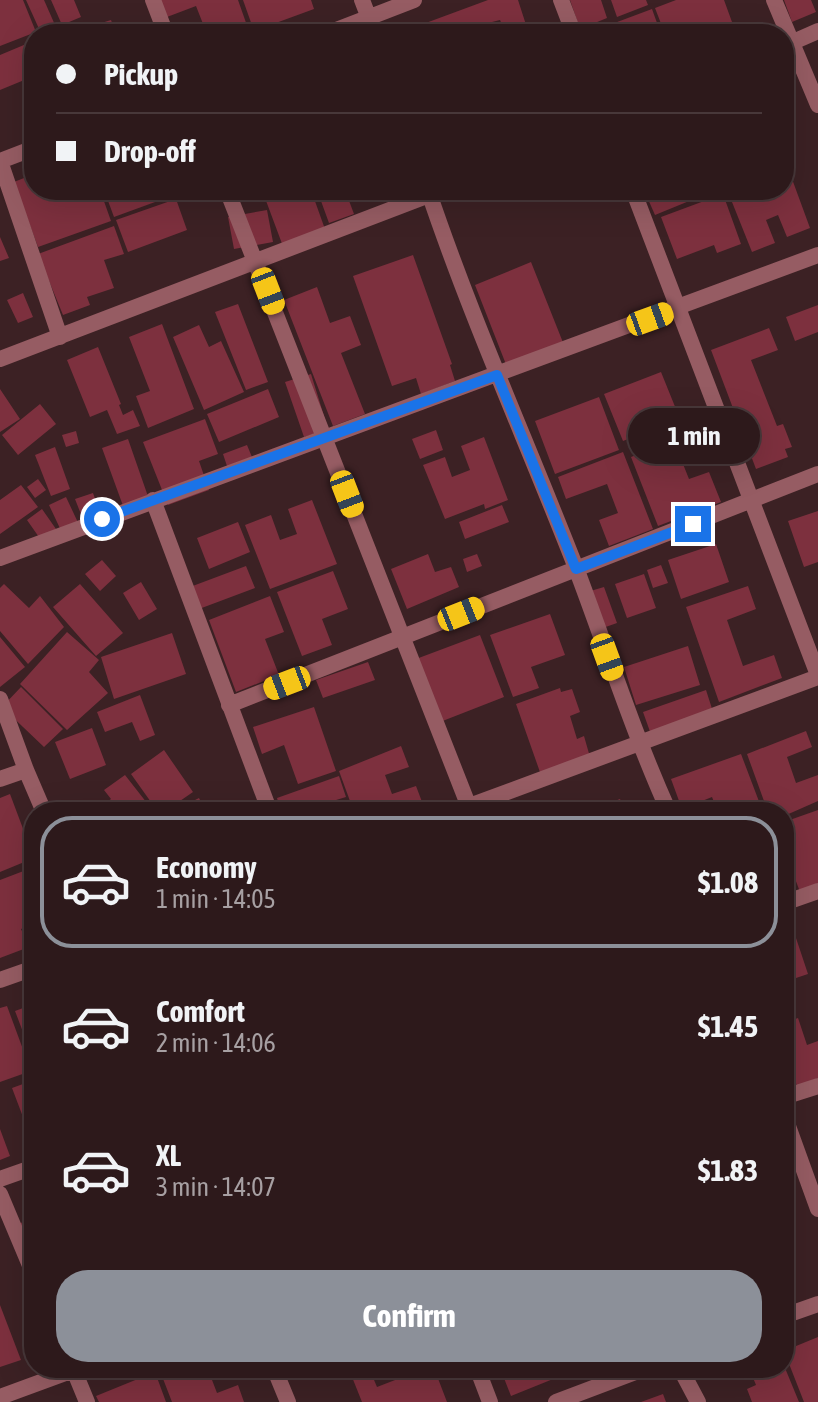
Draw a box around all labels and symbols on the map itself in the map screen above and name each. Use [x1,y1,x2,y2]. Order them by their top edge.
car [248,264,288,318]
car [623,300,677,338]
callout: 1 min [627,408,759,464]
car [327,467,367,521]
route start [84,501,120,537]
route end [675,506,711,542]
car [434,594,488,634]
car [588,630,626,684]
car [260,663,314,703]

